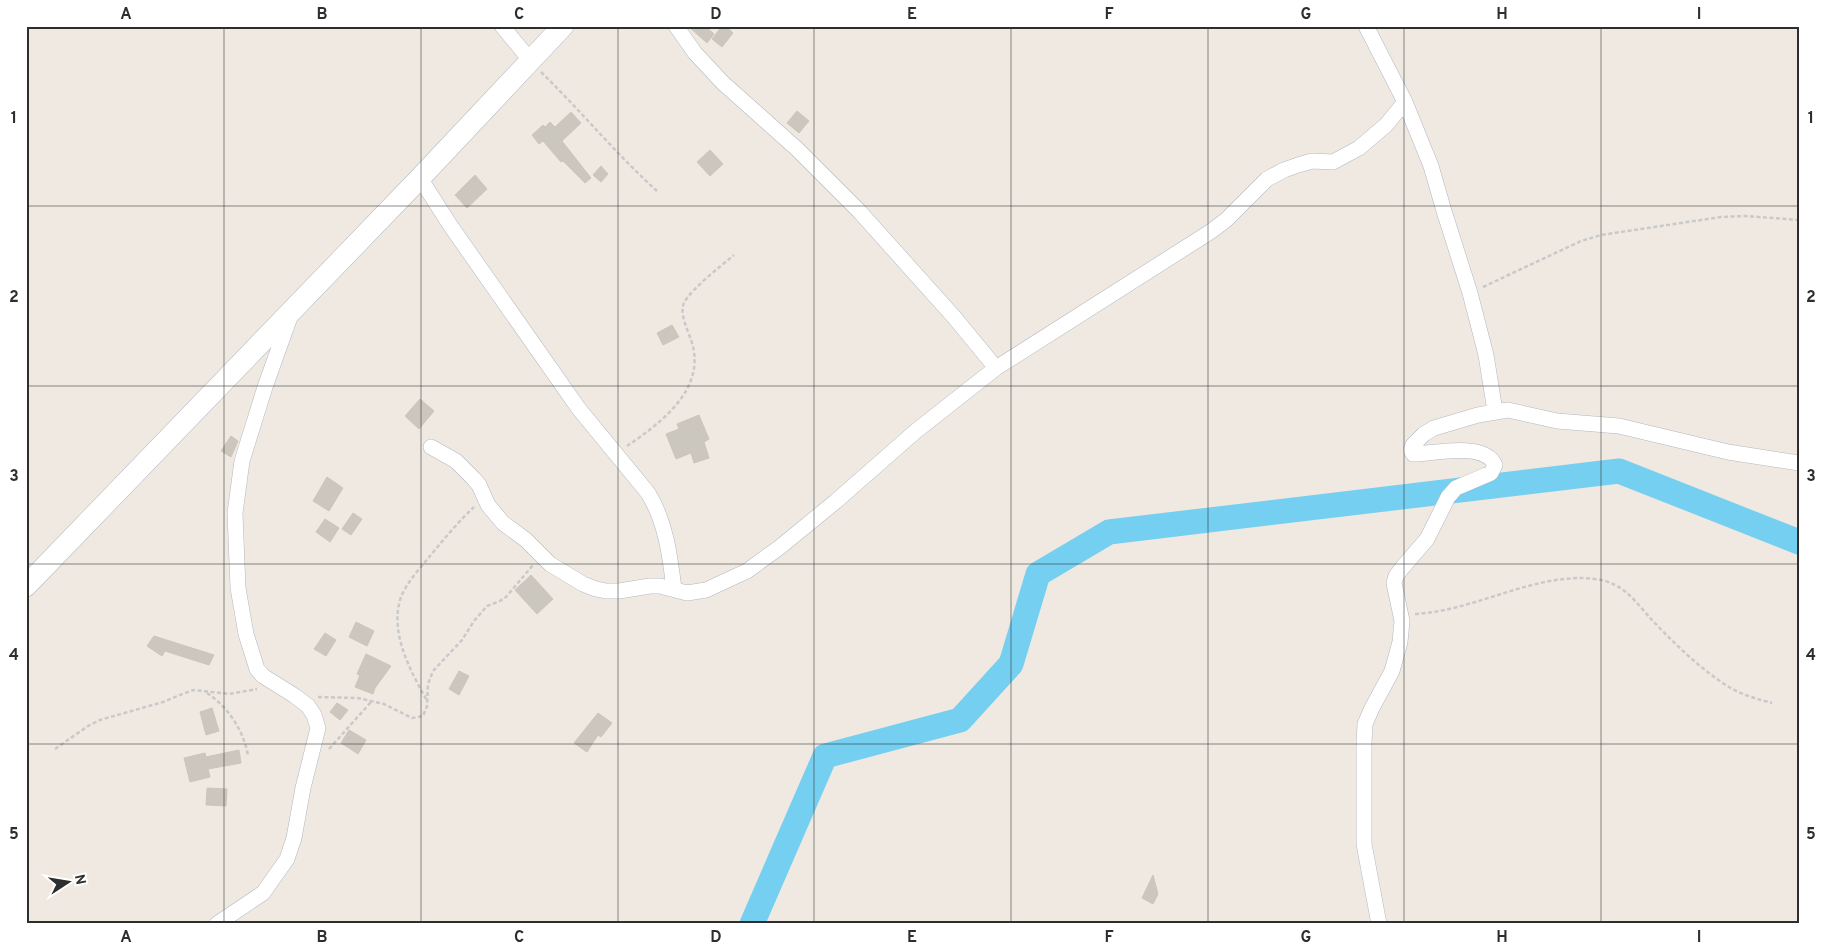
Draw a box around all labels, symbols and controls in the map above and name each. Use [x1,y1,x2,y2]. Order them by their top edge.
text: A [120,5,132,25]
text: B [316,5,328,25]
text: C [514,5,524,25]
text: D [710,5,722,25]
text: E [907,5,917,25]
text: F [1104,5,1114,25]
text: G [1301,5,1311,25]
text: H [1496,5,1508,25]
text: I [1697,5,1701,25]
text: 1 [11,109,17,129]
text: 1 [1808,109,1814,129]
text: 2 [9,288,19,308]
text: 2 [1806,288,1816,308]
text: 3 [9,467,19,487]
text: 3 [1806,467,1816,487]
text: 4 [9,646,19,666]
text: 4 [1806,646,1816,666]
text: 5 [9,825,19,845]
text: 5 [1806,825,1816,845]
north arrow [42,858,92,908]
text: N [70,873,89,886]
text: A [120,928,132,948]
text: B [316,928,328,948]
text: C [514,928,524,948]
text: D [710,928,722,948]
text: E [907,928,917,948]
text: F [1104,928,1114,948]
text: G [1301,928,1311,948]
text: H [1496,928,1508,948]
text: I [1697,928,1701,948]

